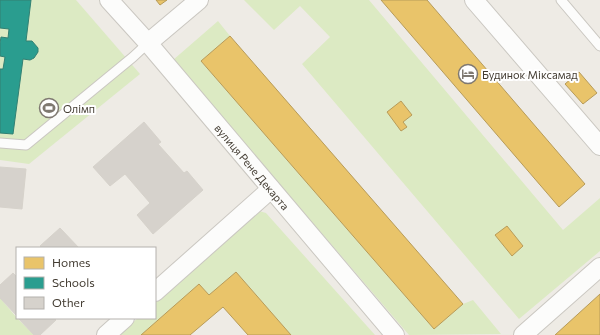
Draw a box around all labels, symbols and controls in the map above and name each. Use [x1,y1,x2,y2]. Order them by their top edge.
hotel icon: Будинок Міксамад [457,63,479,85]
place label: Будинок Міксамад [482,68,578,81]
sports icon: Олімп [38,97,60,119]
place label: Олімп [63,102,95,115]
street label: вулиця Рене Декарта [213,121,292,212]
legend [16,247,156,319]
text: Homes [52,255,90,269]
text: Schools [52,275,95,289]
text: Other [52,295,85,309]

